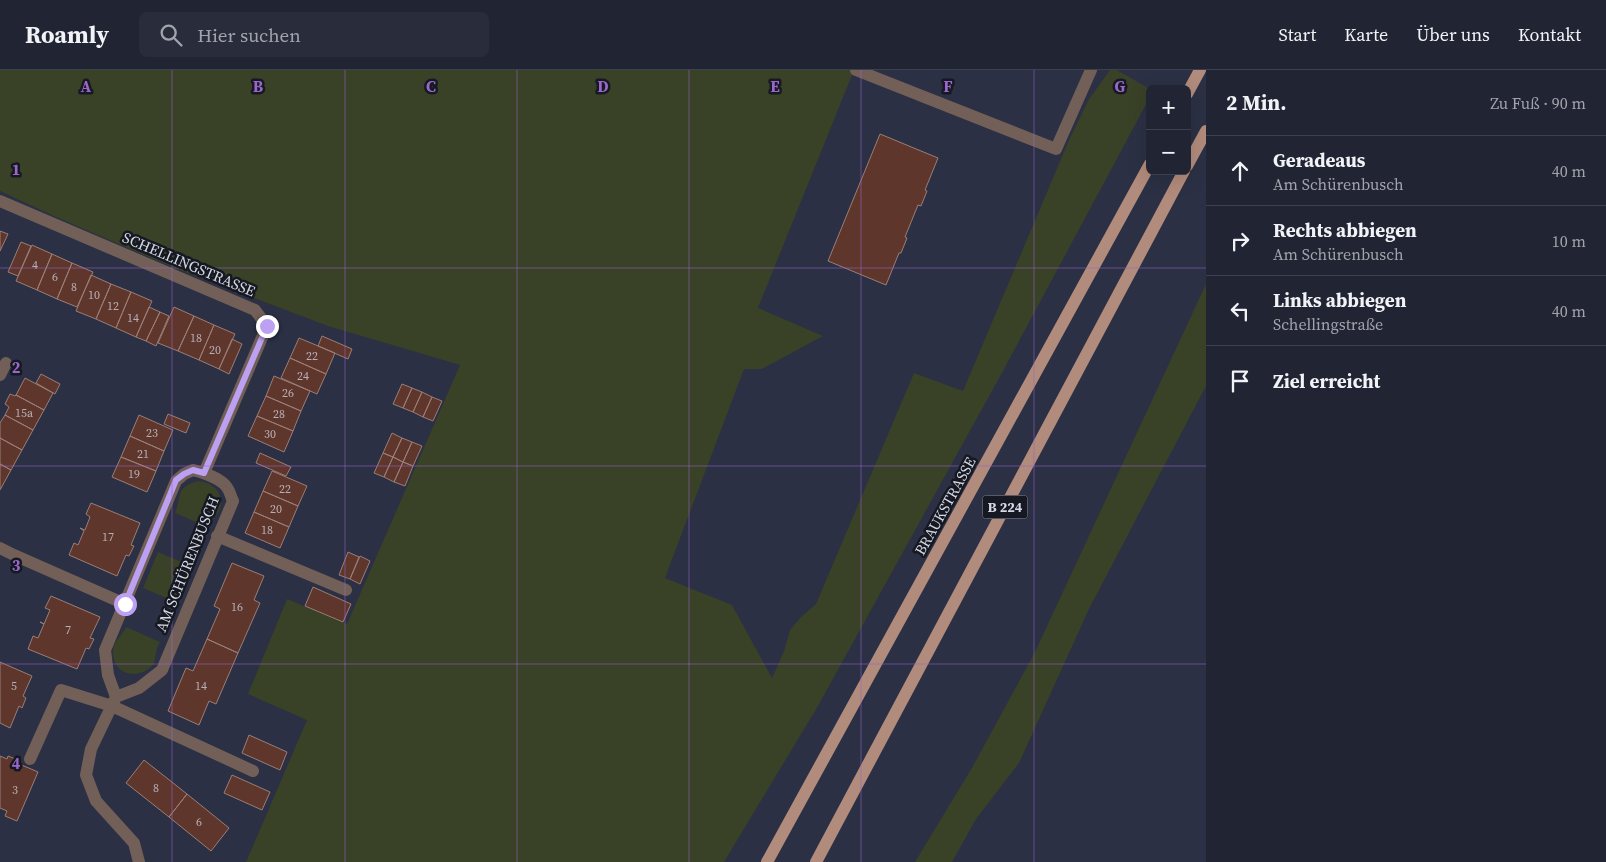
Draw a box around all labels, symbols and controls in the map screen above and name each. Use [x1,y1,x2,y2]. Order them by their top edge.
search box [139,12,489,57]
text: Roamly [25,18,109,51]
icon: search [157,21,185,49]
text: Hier suchen [197,22,301,48]
text: Start [1279,22,1316,47]
text: Karte [1344,22,1388,47]
text: Über uns [1416,22,1490,47]
text: Kontakt [1518,22,1581,47]
text: A [81,75,92,97]
text: B [253,75,264,97]
text: C [426,75,436,97]
text: D [597,75,609,97]
text: E [770,75,780,97]
text: F [943,75,953,97]
text: G [1115,75,1126,97]
map controls [1146,85,1191,175]
button: + [1146,85,1191,130]
text: 2 Min. [1226,88,1287,117]
text: Zu Fuß · 90 m [1490,92,1586,114]
button: − [1146,130,1191,175]
text: Geradeaus [1273,147,1365,173]
icon: ahead [1226,157,1254,185]
text: 1 [12,158,20,180]
text: 40 m [1552,160,1586,182]
text: Am Schürenbusch [1273,173,1404,195]
text: Rechts abbiegen [1273,217,1417,243]
street label: SCHELLINGSTRASSE [119,227,259,301]
icon: right [1226,227,1254,255]
text: 10 m [1552,230,1586,252]
text: Am Schürenbusch [1273,243,1404,265]
house number: 4 [32,257,38,273]
house number: 6 [52,269,58,285]
house number: 8 [71,279,77,295]
house number: 10 [88,287,100,303]
text: Links abbiegen [1273,287,1406,313]
icon: left [1226,297,1254,325]
house number: 12 [107,298,119,314]
text: 40 m [1552,300,1586,322]
house number: 14 [127,310,139,326]
text: Schellingstraße [1273,313,1383,335]
route end [256,315,279,338]
house number: 18 [190,330,202,346]
house number: 20 [209,342,221,358]
house number: 22 [306,348,318,364]
text: 2 [12,356,21,378]
icon: arrive [1226,367,1254,395]
house number: 24 [297,368,309,384]
text: Ziel erreicht [1273,368,1380,394]
house number: 26 [282,385,294,401]
house number: 15a [15,405,34,421]
house number: 28 [273,406,285,422]
house number: 23 [146,425,158,441]
house number: 30 [264,426,276,442]
house number: 21 [137,446,149,462]
street label: BRAUKSTRASSE [909,453,981,559]
house number: 19 [128,466,140,482]
house number: 22 [279,481,291,497]
street label: AM SCHÜRENBUSCH [150,493,224,635]
road number: B 224 [982,496,1028,518]
house number: 20 [270,501,282,517]
house number: 18 [261,522,273,538]
house number: 17 [102,529,114,545]
text: 3 [12,554,21,576]
route start [114,593,137,616]
house number: 16 [231,599,243,615]
house number: 7 [65,622,71,638]
house number: 5 [11,678,17,694]
house number: 14 [195,678,207,694]
text: 4 [12,752,21,774]
house number: 8 [153,780,159,796]
house number: 3 [12,782,18,798]
house number: 6 [196,814,202,830]

